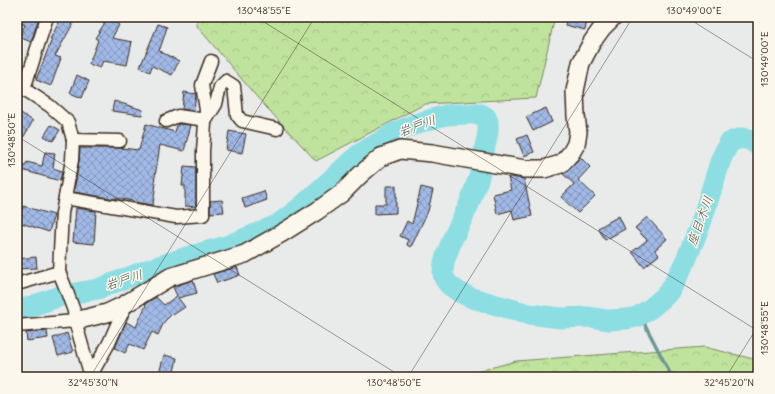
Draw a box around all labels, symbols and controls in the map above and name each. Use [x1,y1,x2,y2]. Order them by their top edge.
text: 130°48'55"E [237,4,291,17]
text: 130°49'00"E [666,4,722,17]
text: 130°49'00"E [758,31,771,87]
water label: 岩戸川 [396,111,438,141]
text: 130°48'50"E [5,113,18,167]
water label: 座目木川 [683,194,717,248]
water label: 岩戸川 [103,266,145,294]
text: 130°48'55"E [758,301,771,355]
text: 32°45'30"N [68,376,118,389]
text: 130°48'50"E [367,376,421,389]
text: 32°45'20"N [704,376,754,389]

